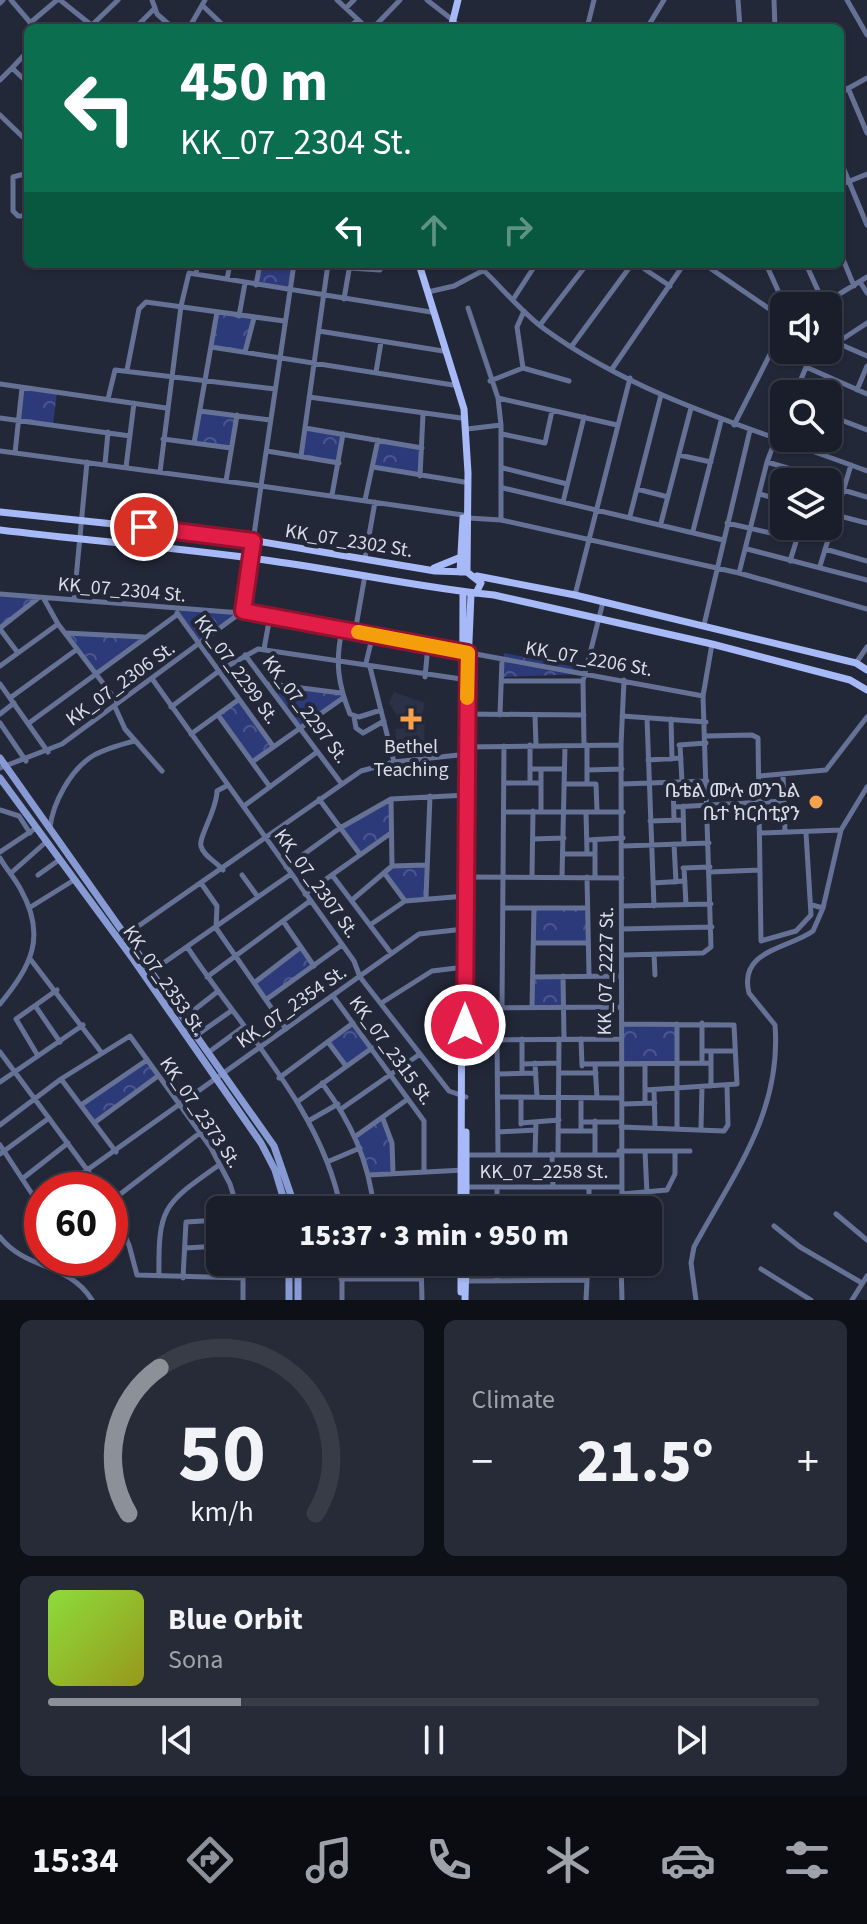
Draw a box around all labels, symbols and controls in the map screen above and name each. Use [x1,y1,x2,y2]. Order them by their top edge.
text: 450 m [180,43,328,122]
icon: left [48,56,152,160]
text: KK_07_2304 St. [180,117,412,168]
icon: left [328,208,372,252]
icon: ahead [412,208,456,252]
icon: right [496,208,540,252]
map controls [770,292,842,540]
button: sound [770,292,842,364]
button: search [770,380,842,452]
button: layers [770,468,842,540]
pin [110,493,178,561]
icon: arrive [122,505,166,549]
street label: KK_07_2302 St. [283,517,415,565]
street label: KK_07_2304 St. [56,570,187,610]
street label: KK_07_2299 St. [187,609,285,730]
street label: KK_07_2206 St. [523,634,655,684]
street label: KK_07_2306 St. [60,635,181,733]
street label: KK_07_2297 St. [255,650,355,769]
marker: Bethel Teaching [400,708,422,730]
place label: Bethel Teaching [373,733,449,784]
place label: ቤቴል ሙሉ ወንጌል ቤተ ክርስቲያን [665,777,800,828]
marker: ቤቴል ሙሉ ወንጌል ቤተ ክርስቲያን [807,793,825,811]
street label: KK_07_2307 St. [267,823,365,944]
street label: KK_07_2227 St. [591,906,621,1036]
street label: KK_07_2353 St. [116,920,213,1041]
street label: KK_07_2354 St. [231,958,352,1055]
position arrow [423,983,507,1067]
street label: KK_07_2315 St. [342,990,440,1111]
street label: KK_07_2373 St. [153,1051,248,1174]
street label: KK_07_2258 St. [480,1158,608,1186]
speed limit sign: 60 [24,1172,128,1276]
text: 15:37 · 3 min · 950 m [299,1214,569,1257]
text: Climate [472,1381,555,1418]
text: 50 [178,1395,266,1513]
text: 21.5° [577,1420,714,1505]
text: − [472,1431,493,1494]
text: + [797,1431,819,1494]
text: km/h [190,1492,253,1532]
text: Blue Orbit [168,1598,303,1641]
text: Sona [168,1641,223,1678]
icon: previous [155,1718,199,1762]
icon: pause [412,1718,456,1762]
icon: next [669,1718,713,1762]
icon: directions [182,1832,238,1888]
icon: music [301,1832,357,1888]
icon: phone [421,1832,477,1888]
icon: climate [540,1832,596,1888]
icon: car [660,1832,716,1888]
icon: filters [779,1832,835,1888]
text: 15:34 [32,1835,119,1886]

